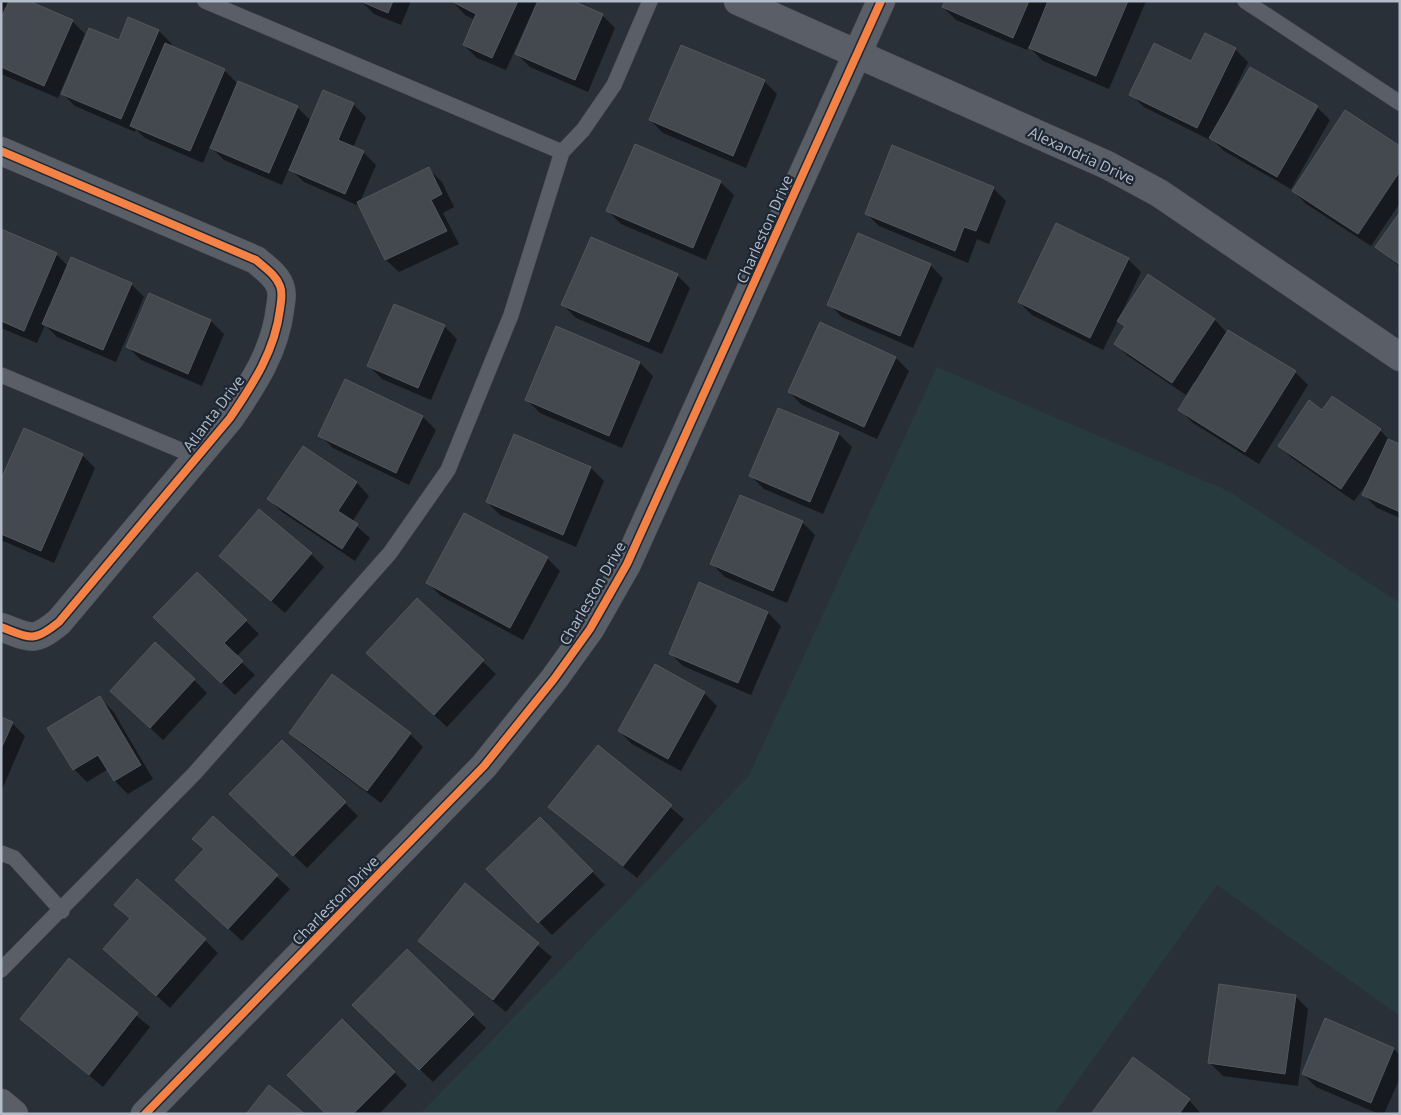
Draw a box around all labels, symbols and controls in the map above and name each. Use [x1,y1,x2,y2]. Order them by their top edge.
street label: Alexandria Drive [1026,122,1138,188]
street label: Charleston Drive [731,172,797,286]
street label: Atlanta Drive [178,371,248,455]
street label: Charleston Drive [554,537,630,649]
street label: Charleston Drive [287,851,383,949]

